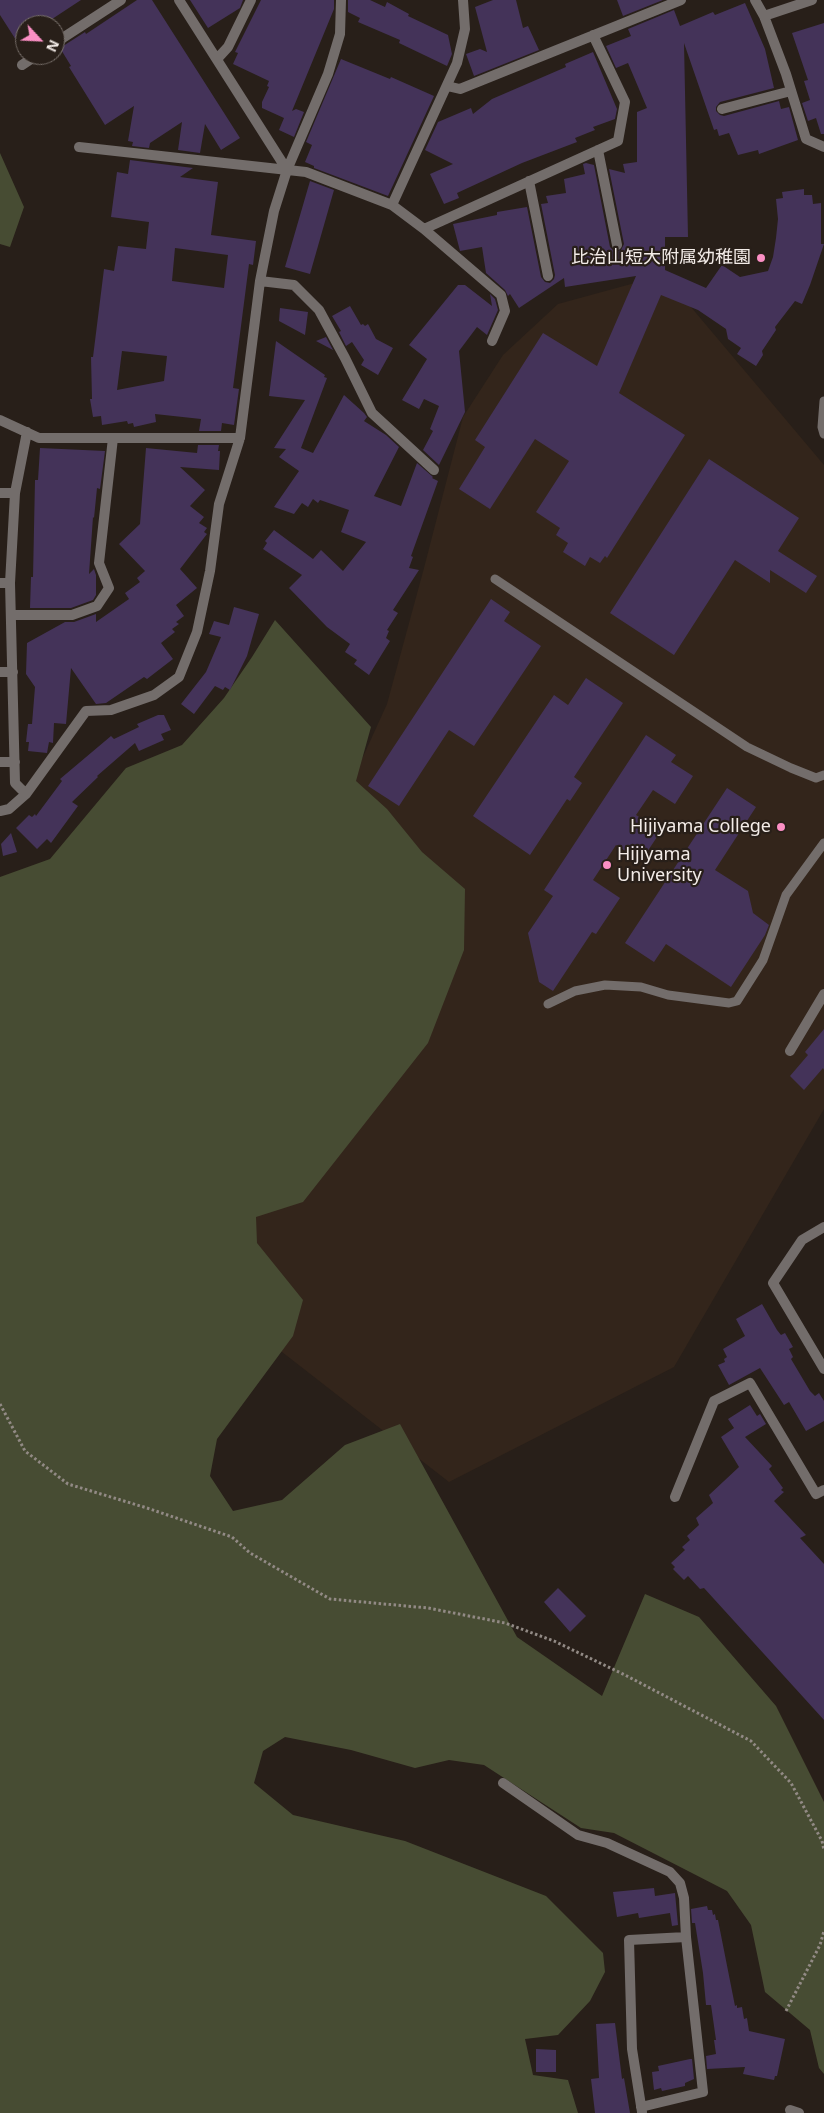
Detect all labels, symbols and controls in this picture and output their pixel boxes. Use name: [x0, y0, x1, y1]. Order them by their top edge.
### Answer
north arrow: [15, 15, 65, 65]
text: N: [42, 37, 64, 55]
place label: 比治山短大附属幼稚園: [571, 247, 751, 269]
marker: 比治山短大附属幼稚園: [755, 252, 767, 264]
place label: Hijiyama College: [630, 816, 771, 838]
marker: Hijiyama College: [775, 821, 787, 833]
place label: Hijiyama University: [617, 844, 702, 886]
marker: Hijiyama University: [601, 859, 613, 871]

